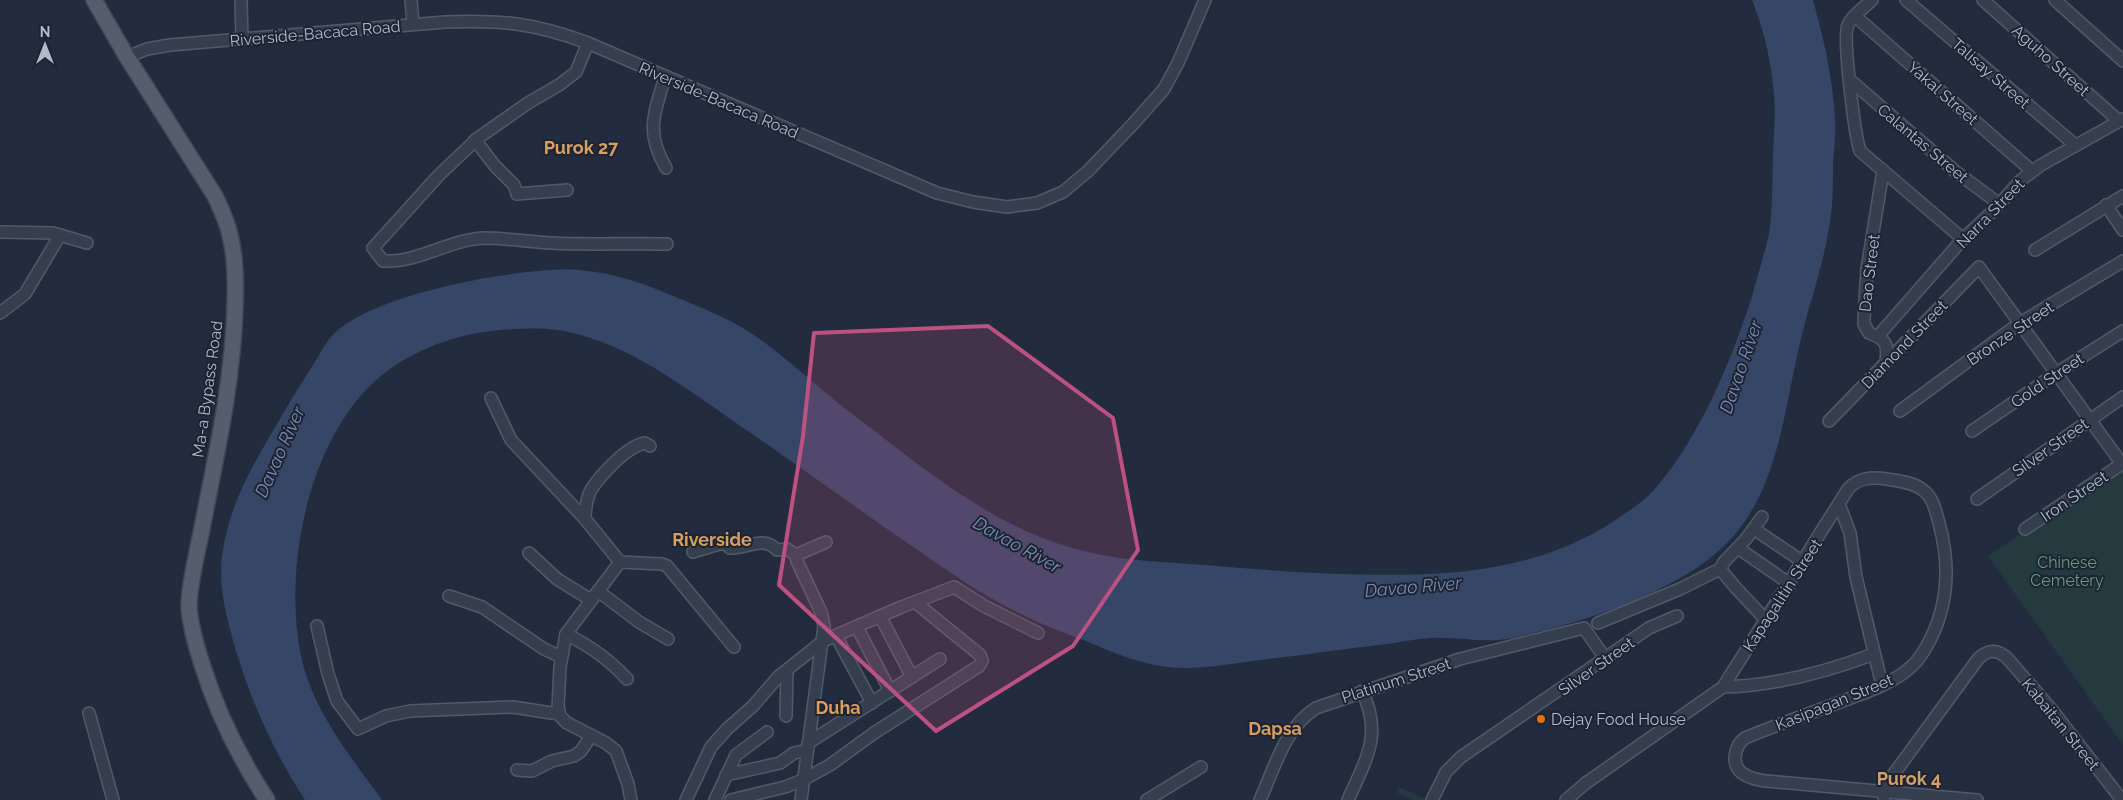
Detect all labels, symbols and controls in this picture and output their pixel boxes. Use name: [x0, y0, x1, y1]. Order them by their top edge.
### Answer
street label: Riverside-Bacaca Road: [229, 17, 401, 50]
north arrow: [20, 20, 70, 70]
street label: Aguho Street: [2008, 21, 2094, 100]
text: N: [40, 24, 50, 40]
street label: Talisay Street: [1948, 34, 2034, 113]
street label: Riverside-Bacaca Road: [636, 58, 801, 143]
street label: Yakal Street: [1904, 58, 1982, 130]
street label: Calantas Street: [1874, 100, 1972, 187]
district label: Purok 27: [544, 137, 619, 158]
street label: Narra Street: [1952, 174, 2029, 252]
street label: Dao Street: [1855, 233, 1884, 313]
street label: Diamond Street: [1857, 296, 1952, 393]
street label: Bronze Street: [1963, 297, 2058, 369]
water label: Davao River: [1715, 317, 1767, 416]
street label: Ma-a Bypass Road: [188, 319, 227, 459]
street label: Gold Street: [2007, 349, 2088, 412]
water label: Davao River: [250, 402, 309, 500]
street label: Silver Street: [2009, 414, 2093, 481]
street label: Iron Street: [2037, 467, 2112, 526]
water label: Davao River: [970, 512, 1065, 578]
district label: Riverside: [672, 529, 752, 550]
street label: Kapagalitin Street: [1739, 535, 1826, 655]
park label: Chinese Cemetery: [2030, 553, 2104, 590]
water label: Davao River: [1364, 572, 1463, 601]
street label: Silver Street: [1555, 633, 1639, 700]
street label: Platinum Street: [1339, 654, 1454, 707]
street label: Kasipagan Street: [1773, 670, 1896, 735]
street label: Kabaitan Street: [2018, 674, 2104, 775]
district label: Duha: [815, 697, 861, 718]
place label: Dejay Food House: [1551, 710, 1686, 729]
marker: Dejay Food House: [1535, 713, 1547, 725]
district label: Dapsa: [1248, 718, 1302, 739]
district label: Purok 4: [1877, 768, 1941, 789]

